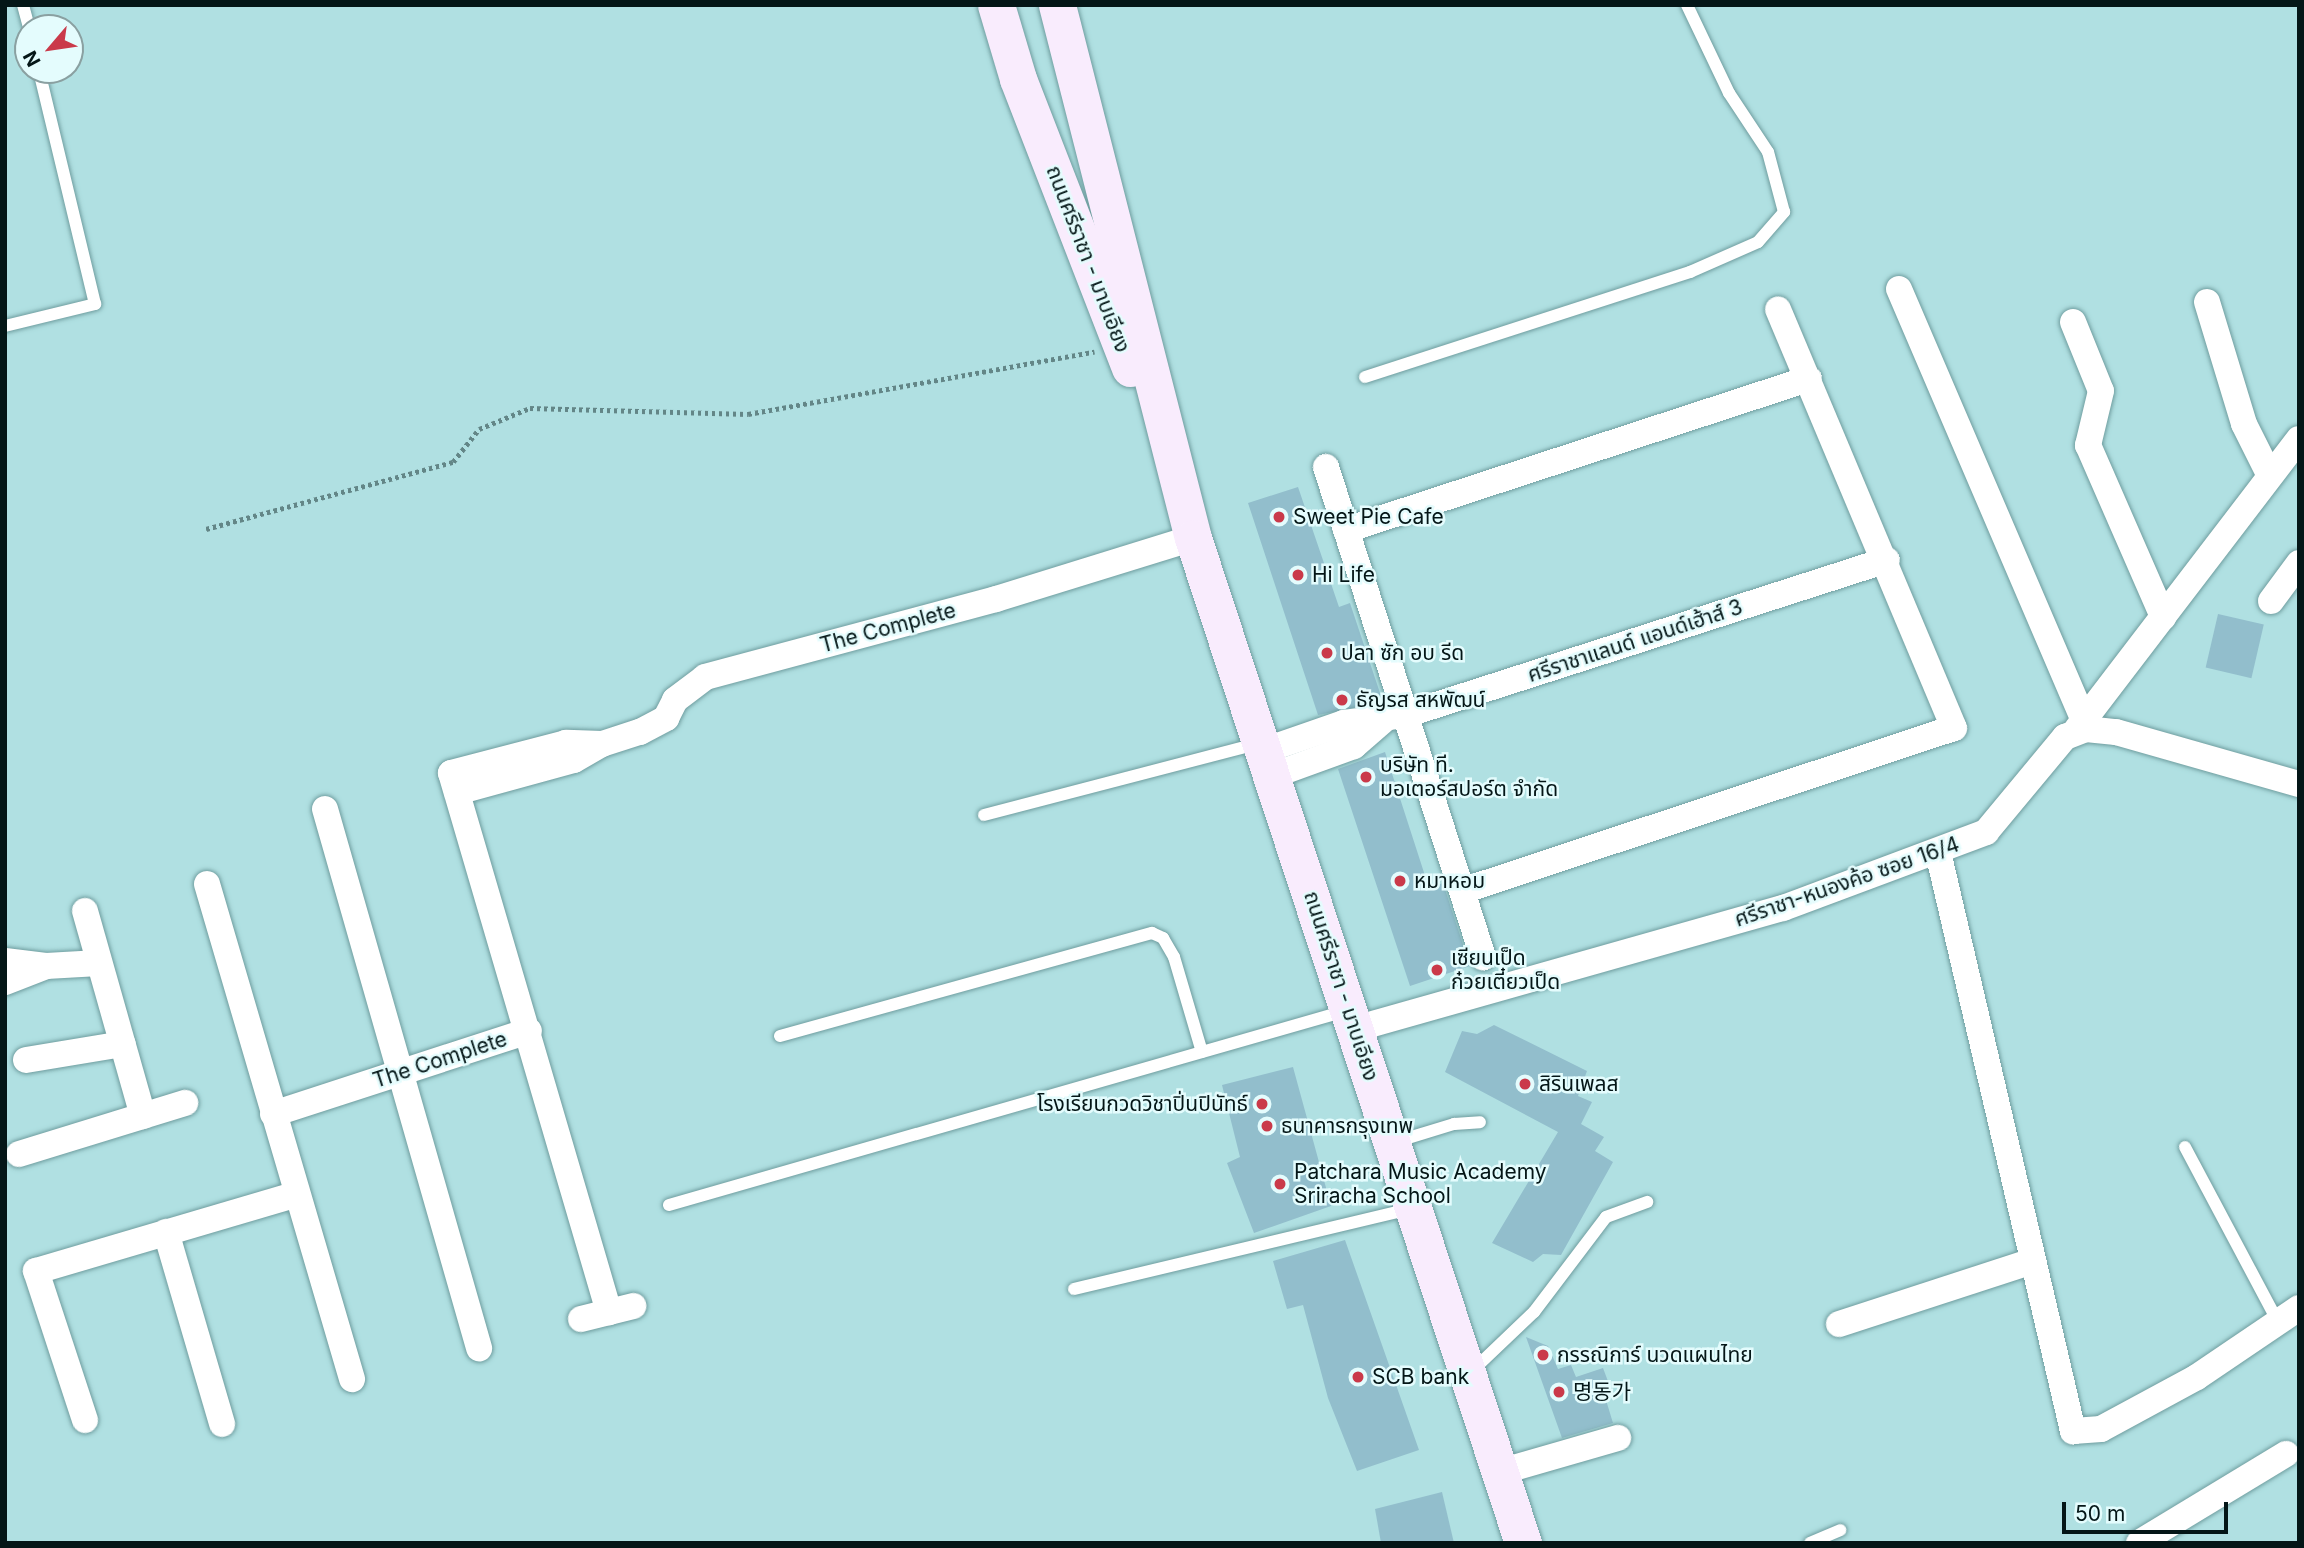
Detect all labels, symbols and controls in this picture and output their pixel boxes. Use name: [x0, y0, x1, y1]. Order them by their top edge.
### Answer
north arrow: [14, 14, 84, 84]
text: N: [18, 47, 46, 70]
street label: ถนนศรีราชา - มาบเอียง: [1041, 162, 1135, 356]
place label: Sweet Pie Cafe: [1293, 504, 1444, 530]
marker: Sweet Pie Cafe: [1271, 509, 1287, 525]
place label: Hi Life: [1312, 562, 1375, 588]
marker: Hi Life: [1290, 567, 1306, 583]
street label: ศรีราชาแลนด์ แอนด์เฮ้าส์ 3: [1524, 594, 1746, 688]
street label: The Complete: [817, 598, 959, 658]
place label: ปลา ซัก อบ รีด: [1341, 640, 1464, 666]
marker: ปลา ซัก อบ รีด: [1319, 645, 1335, 661]
place label: ธัญรส สหพัฒน์: [1356, 687, 1485, 713]
marker: ธัญรส สหพัฒน์: [1334, 692, 1350, 708]
place label: บริษัท ที. มอเตอร์สปอร์ต จำกัด: [1380, 752, 1558, 802]
marker: บริษัท ที. มอเตอร์สปอร์ต จำกัด: [1358, 769, 1374, 785]
street label: ศรีราชา-หนองค้อ ซอย 16/4: [1731, 832, 1963, 932]
place label: หมาหอม: [1414, 868, 1485, 894]
marker: หมาหอม: [1392, 873, 1408, 889]
street label: ถนนศรีราชา - มาบเอียง: [1298, 888, 1384, 1084]
place label: เซียนเป็ด ก๋วยเตี๋ยวเป็ด: [1451, 945, 1560, 995]
marker: เซียนเป็ด ก๋วยเตี๋ยวเป็ด: [1429, 962, 1445, 978]
street label: The Complete: [370, 1026, 510, 1094]
place label: สิรินเพลส: [1539, 1071, 1619, 1097]
marker: สิรินเพลส: [1517, 1076, 1533, 1092]
place label: โรงเรียนกวดวิชาปิ่นปินัทธ์: [1037, 1091, 1248, 1117]
marker: โรงเรียนกวดวิชาปิ่นปินัทธ์: [1254, 1096, 1270, 1112]
place label: ธนาคารกรุงเทพ: [1281, 1113, 1413, 1139]
marker: ธนาคารกรุงเทพ: [1259, 1118, 1275, 1134]
place label: Patchara Music Academy Sriracha School: [1294, 1159, 1547, 1209]
marker: Patchara Music Academy Sriracha School: [1272, 1176, 1288, 1192]
place label: กรรณิการ์ นวดแผนไทย: [1557, 1342, 1753, 1368]
marker: กรรณิการ์ นวดแผนไทย: [1535, 1347, 1551, 1363]
place label: SCB bank: [1372, 1364, 1469, 1390]
marker: SCB bank: [1350, 1369, 1366, 1385]
place label: 명동가: [1573, 1379, 1631, 1405]
marker: 명동가: [1551, 1384, 1567, 1400]
scale bar: [2066, 1488, 2232, 1532]
text: 50 m: [2075, 1501, 2125, 1526]

